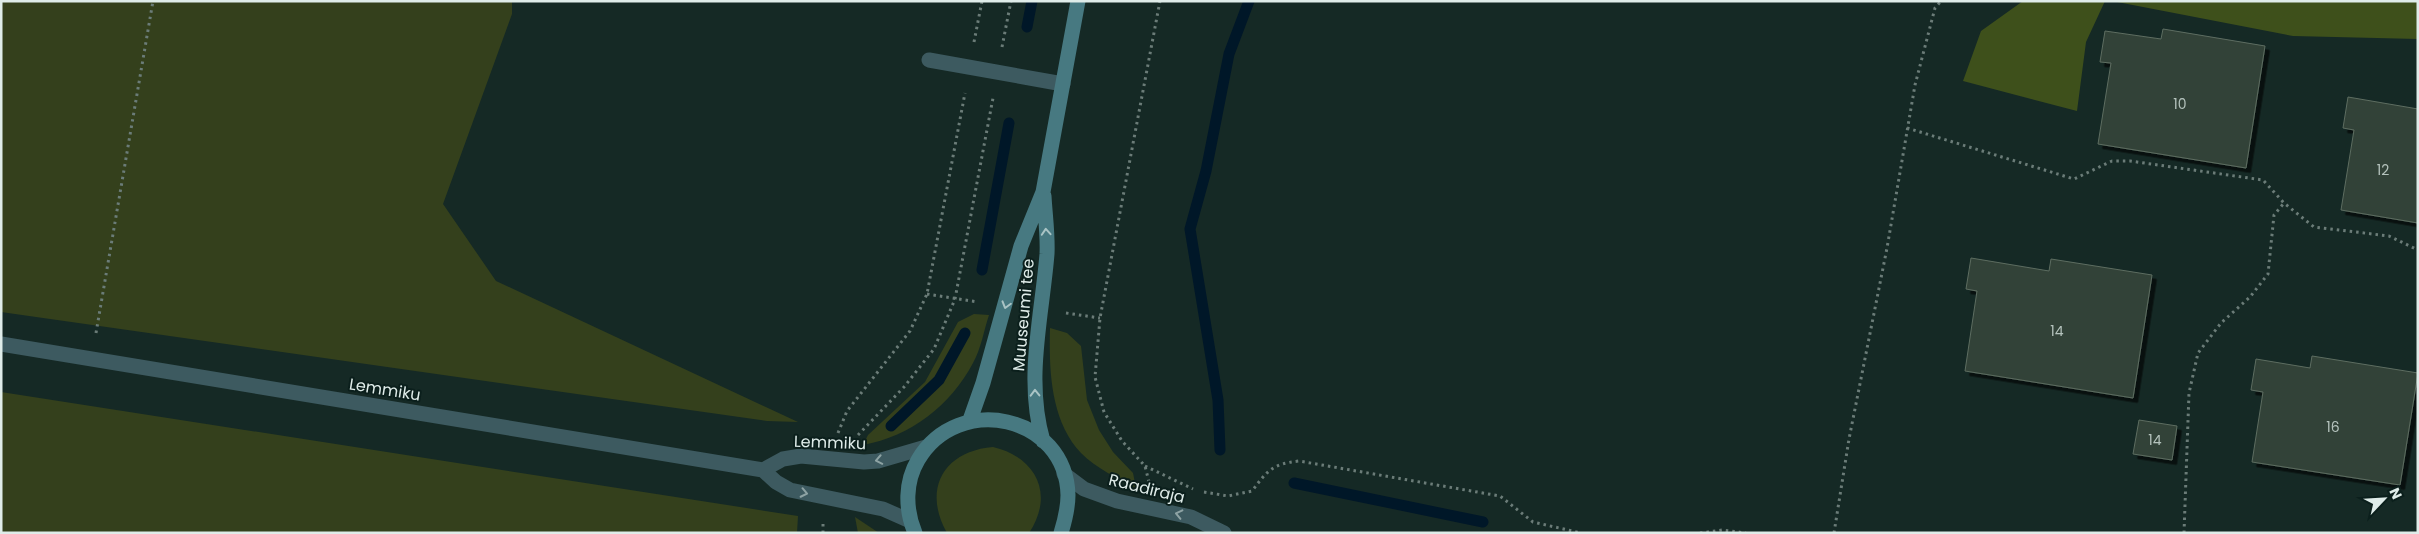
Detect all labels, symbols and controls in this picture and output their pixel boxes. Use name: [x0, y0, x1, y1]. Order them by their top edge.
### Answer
house number: 10: [2173, 94, 2187, 114]
house number: 12: [2377, 160, 2389, 180]
one-way arrow: [1040, 227, 1051, 235]
street label: Muuseumi tee: [1007, 258, 1040, 372]
one-way arrow: [1001, 300, 1011, 308]
house number: 14: [2050, 321, 2064, 341]
street label: Lemmiku: [347, 372, 422, 407]
one-way arrow: [1030, 389, 1040, 397]
house number: 16: [2326, 417, 2340, 437]
street label: Lemmiku: [793, 430, 866, 455]
house number: 14: [2148, 430, 2162, 450]
one-way arrow: [875, 454, 883, 465]
street label: Raadiraja: [1106, 468, 1187, 509]
north arrow: [2359, 474, 2409, 524]
text: N: [2384, 485, 2407, 503]
one-way arrow: [800, 487, 809, 498]
one-way arrow: [1174, 509, 1183, 520]

